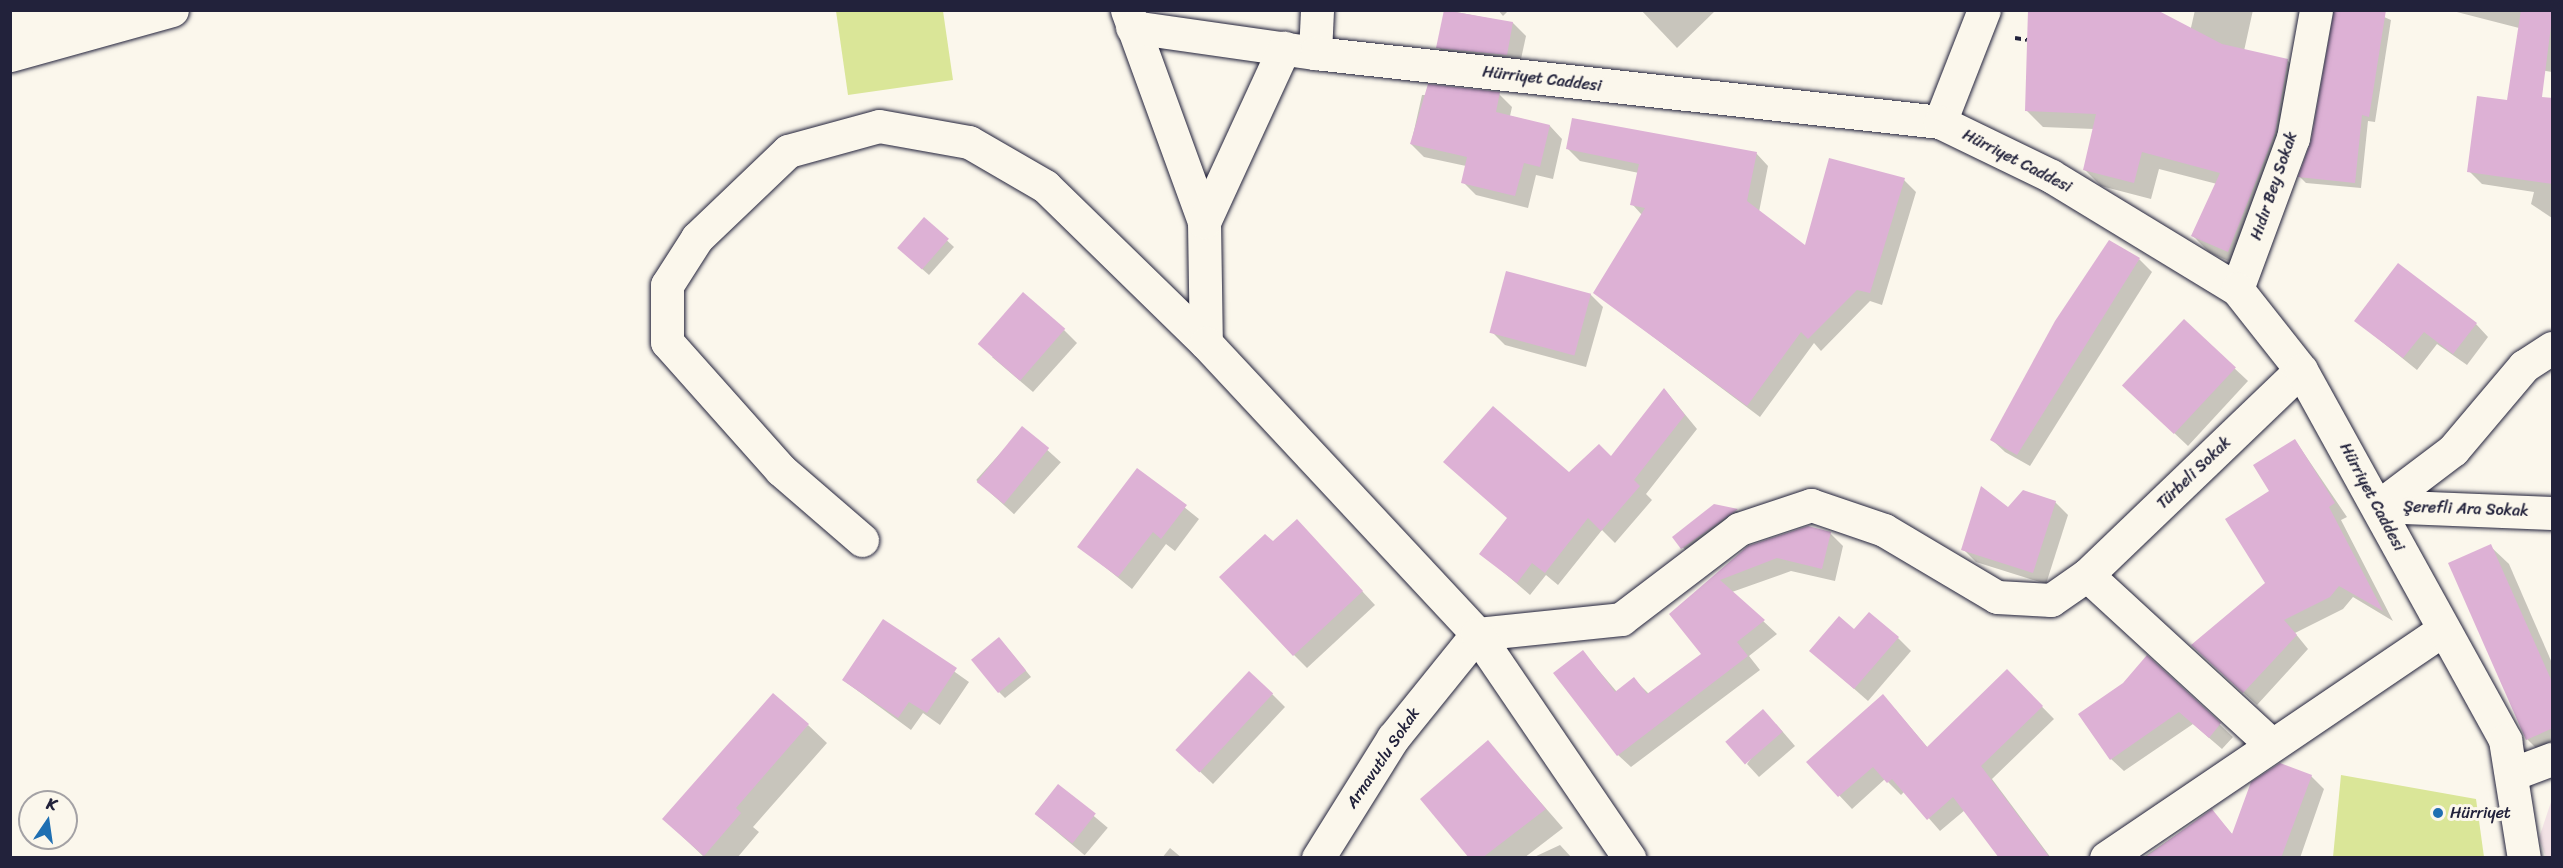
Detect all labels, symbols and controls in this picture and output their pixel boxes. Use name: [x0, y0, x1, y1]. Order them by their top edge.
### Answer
street label: Hürriyet Caddesi: [1482, 62, 1602, 96]
street label: Hürriyet Caddesi: [1960, 125, 2074, 197]
street label: Hıdır Bey Sokak: [2246, 129, 2302, 243]
street label: Türbeli Sokak: [2153, 433, 2235, 513]
street label: Hürriyet Caddesi: [2336, 440, 2408, 554]
street label: Şerefli Ara Sokak: [2403, 497, 2529, 521]
street label: Arnavutlu Sokak: [1342, 704, 1424, 812]
text: K: [44, 789, 60, 819]
north arrow: [18, 790, 78, 850]
place label: Hürriyet: [2450, 803, 2511, 823]
marker: Hürriyet: [2431, 806, 2445, 820]

